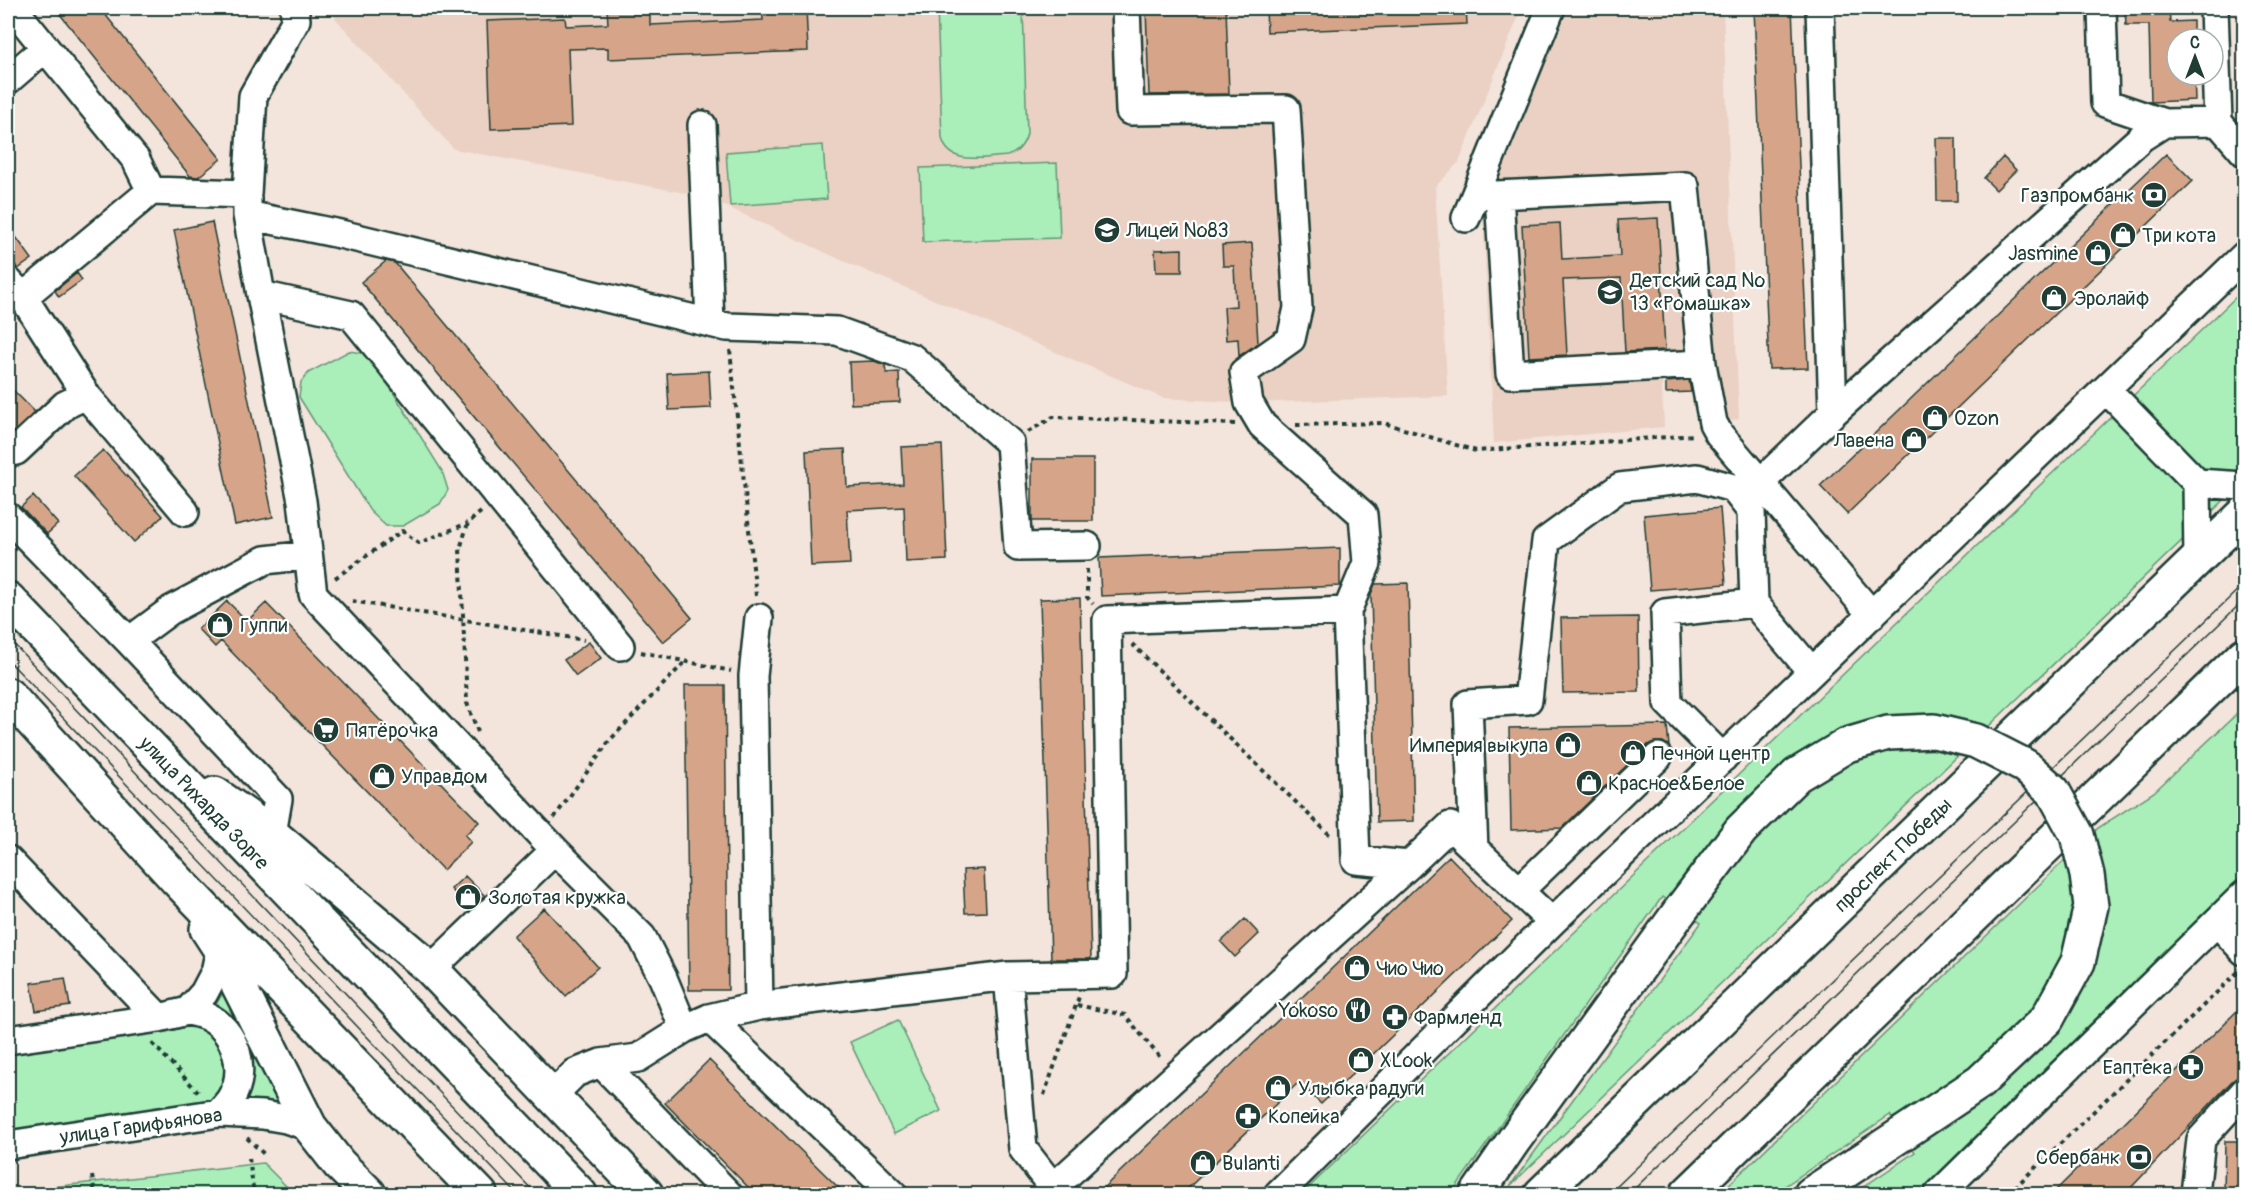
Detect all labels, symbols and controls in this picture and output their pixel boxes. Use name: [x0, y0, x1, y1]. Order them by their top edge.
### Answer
north arrow: [2165, 27, 2225, 87]
text: С: [2190, 33, 2200, 53]
bank icon: Газпромбанк: [2139, 180, 2169, 210]
place label: Газпромбанк: [2021, 183, 2134, 208]
school or university icon: Лицей №83: [1092, 215, 1122, 245]
place label: Лицей №83: [1125, 218, 1229, 243]
shop icon: Три кота: [2108, 220, 2138, 250]
place label: Три кота: [2142, 223, 2216, 248]
shop icon: Jasmine: [2083, 238, 2113, 268]
place label: Jasmine: [2008, 241, 2078, 266]
place label: Детский сад № 13 «Ромашка»: [1629, 268, 1765, 316]
school or university icon: Детский сад № 13 «Ромашка»: [1595, 277, 1625, 307]
shop icon: Эролайф: [2039, 283, 2069, 313]
place label: Эролайф: [2074, 286, 2150, 311]
shop icon: Ozon: [1920, 403, 1950, 433]
place label: Ozon: [1954, 406, 1999, 431]
shop icon: Лавена: [1899, 425, 1929, 455]
place label: Лавена: [1833, 428, 1894, 453]
shop icon: Гуппи: [205, 610, 235, 640]
place label: Гуппи: [240, 613, 287, 638]
supermarket icon: Пятёрочка: [311, 715, 341, 745]
place label: Пятёрочка: [346, 718, 438, 743]
street label: улица Рихарда Зорге: [133, 730, 274, 875]
shop icon: Империя выкупа: [1553, 730, 1583, 760]
place label: Империя выкупа: [1410, 733, 1548, 758]
shop icon: Печной центр: [1618, 738, 1648, 768]
place label: Печной центр: [1652, 741, 1770, 766]
shop icon: Управдом: [367, 761, 397, 791]
place label: Управдом: [401, 764, 488, 789]
shop icon: Красное&Белое: [1574, 768, 1604, 798]
place label: Красное&Белое: [1608, 771, 1745, 796]
street label: проспект Победы: [1829, 792, 1957, 918]
shop icon: Золотая кружка: [453, 882, 483, 912]
place label: Золотая кружка: [488, 885, 626, 910]
shop icon: Чио Чио: [1342, 953, 1372, 983]
place label: Чио Чио: [1376, 956, 1444, 981]
restaurant icon: Yokoso: [1343, 995, 1373, 1025]
place label: Yokoso: [1278, 998, 1338, 1023]
pharmacy icon: Фармленд: [1380, 1002, 1410, 1032]
place label: Фармленд: [1414, 1005, 1502, 1030]
shop icon: XLook: [1346, 1045, 1376, 1075]
place label: XLook: [1380, 1048, 1433, 1073]
pharmacy icon: Еаптека: [2176, 1052, 2206, 1082]
place label: Еаптека: [2103, 1055, 2172, 1080]
shop icon: Улыбка радуги: [1263, 1073, 1293, 1103]
place label: Улыбка радуги: [1298, 1076, 1424, 1101]
pharmacy icon: Копейка: [1233, 1101, 1263, 1131]
street label: улица Гарифьянова: [57, 1102, 224, 1150]
place label: Копейка: [1268, 1104, 1340, 1129]
bank icon: Сбербанк: [2124, 1142, 2154, 1172]
place label: Сбербанк: [2036, 1145, 2120, 1170]
shop icon: Bulanti: [1188, 1148, 1218, 1178]
place label: Bulanti: [1222, 1151, 1280, 1176]

